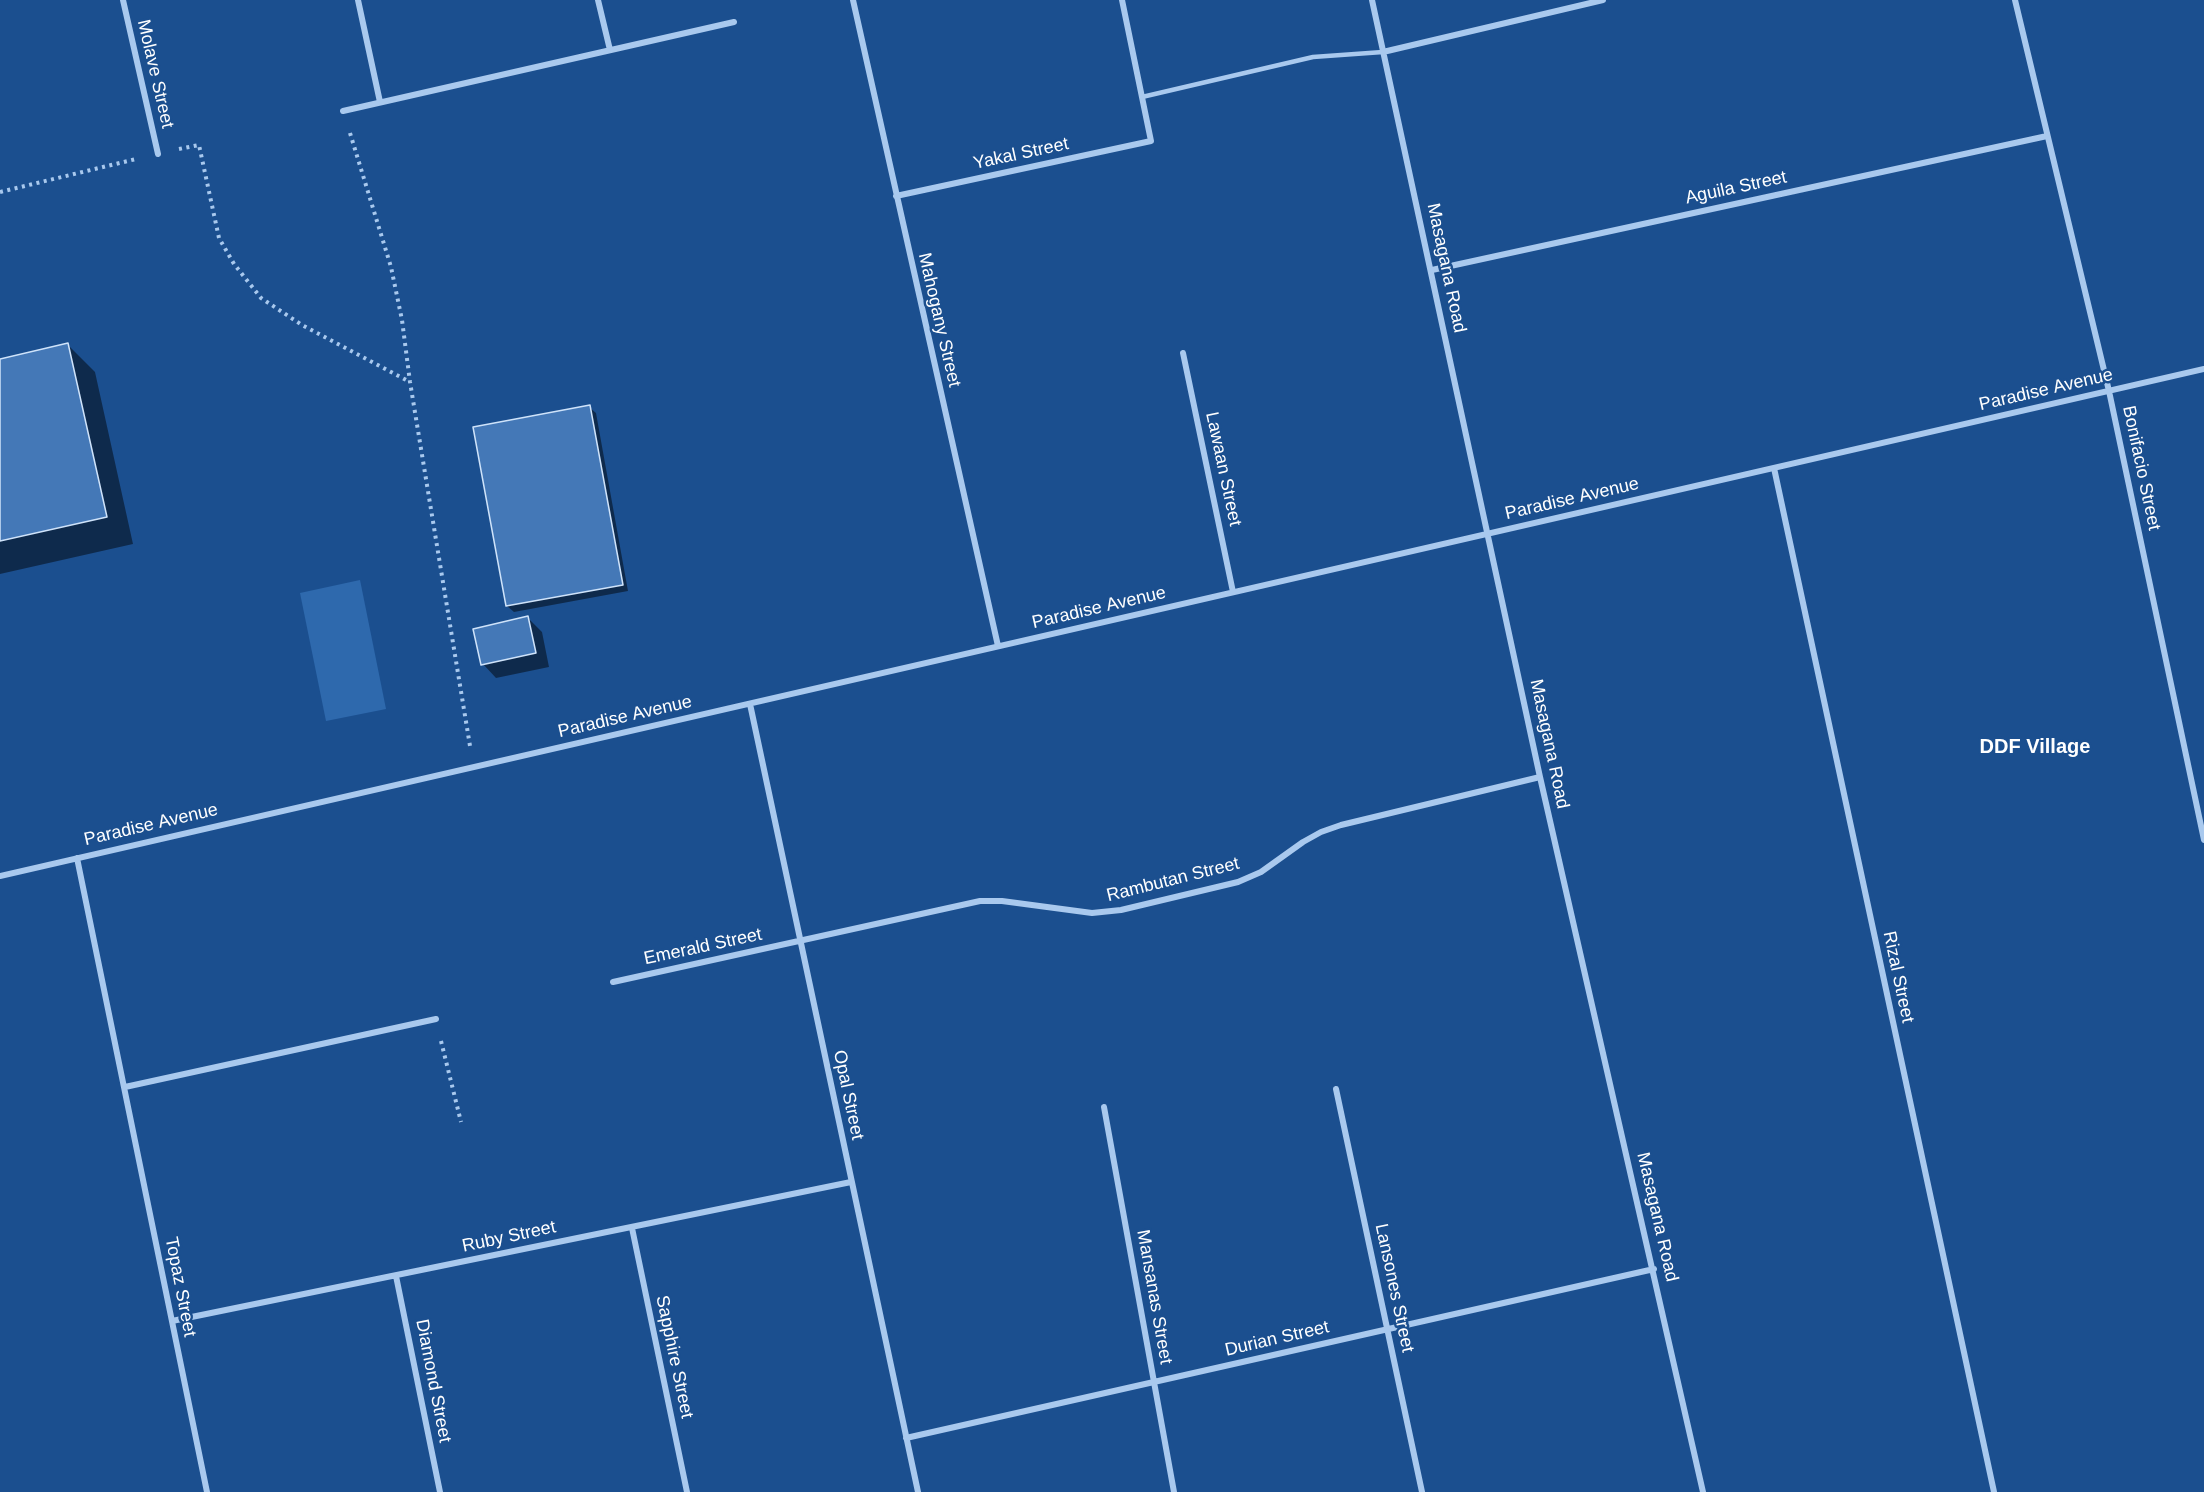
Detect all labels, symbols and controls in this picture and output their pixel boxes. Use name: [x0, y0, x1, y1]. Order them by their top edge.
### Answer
street label: Molave Street: [132, 17, 178, 131]
street label: Yakal Street: [971, 133, 1071, 175]
street label: Aguila Street: [1683, 167, 1789, 209]
street label: Masagana Road: [1422, 201, 1470, 335]
street label: Mahogany Street: [913, 251, 965, 389]
street label: Paradise Avenue: [1977, 364, 2115, 416]
street label: Bonifacio Street: [2117, 404, 2165, 532]
street label: Lawaan Street: [1200, 410, 1246, 528]
street label: Paradise Avenue: [1503, 473, 1641, 525]
street label: Paradise Avenue: [1030, 582, 1168, 634]
street label: Masagana Road: [1525, 677, 1573, 811]
street label: Paradise Avenue: [556, 691, 694, 743]
district label: DDF Village: [1980, 735, 2090, 759]
street label: Paradise Avenue: [82, 799, 220, 851]
street label: Rambutan Street: [1104, 853, 1242, 907]
street label: Emerald Street: [642, 924, 764, 970]
street label: Rizal Street: [1878, 929, 1918, 1025]
street label: Opal Street: [828, 1048, 868, 1142]
street label: Masagana Road: [1632, 1150, 1682, 1284]
street label: Ruby Street: [460, 1217, 558, 1257]
street label: Lansones Street: [1370, 1222, 1418, 1354]
street label: Mansanas Street: [1132, 1228, 1176, 1366]
street label: Topaz Street: [160, 1235, 200, 1339]
street label: Sapphire Street: [650, 1294, 698, 1420]
street label: Durian Street: [1223, 1317, 1331, 1361]
street label: Diamond Street: [410, 1318, 456, 1444]

